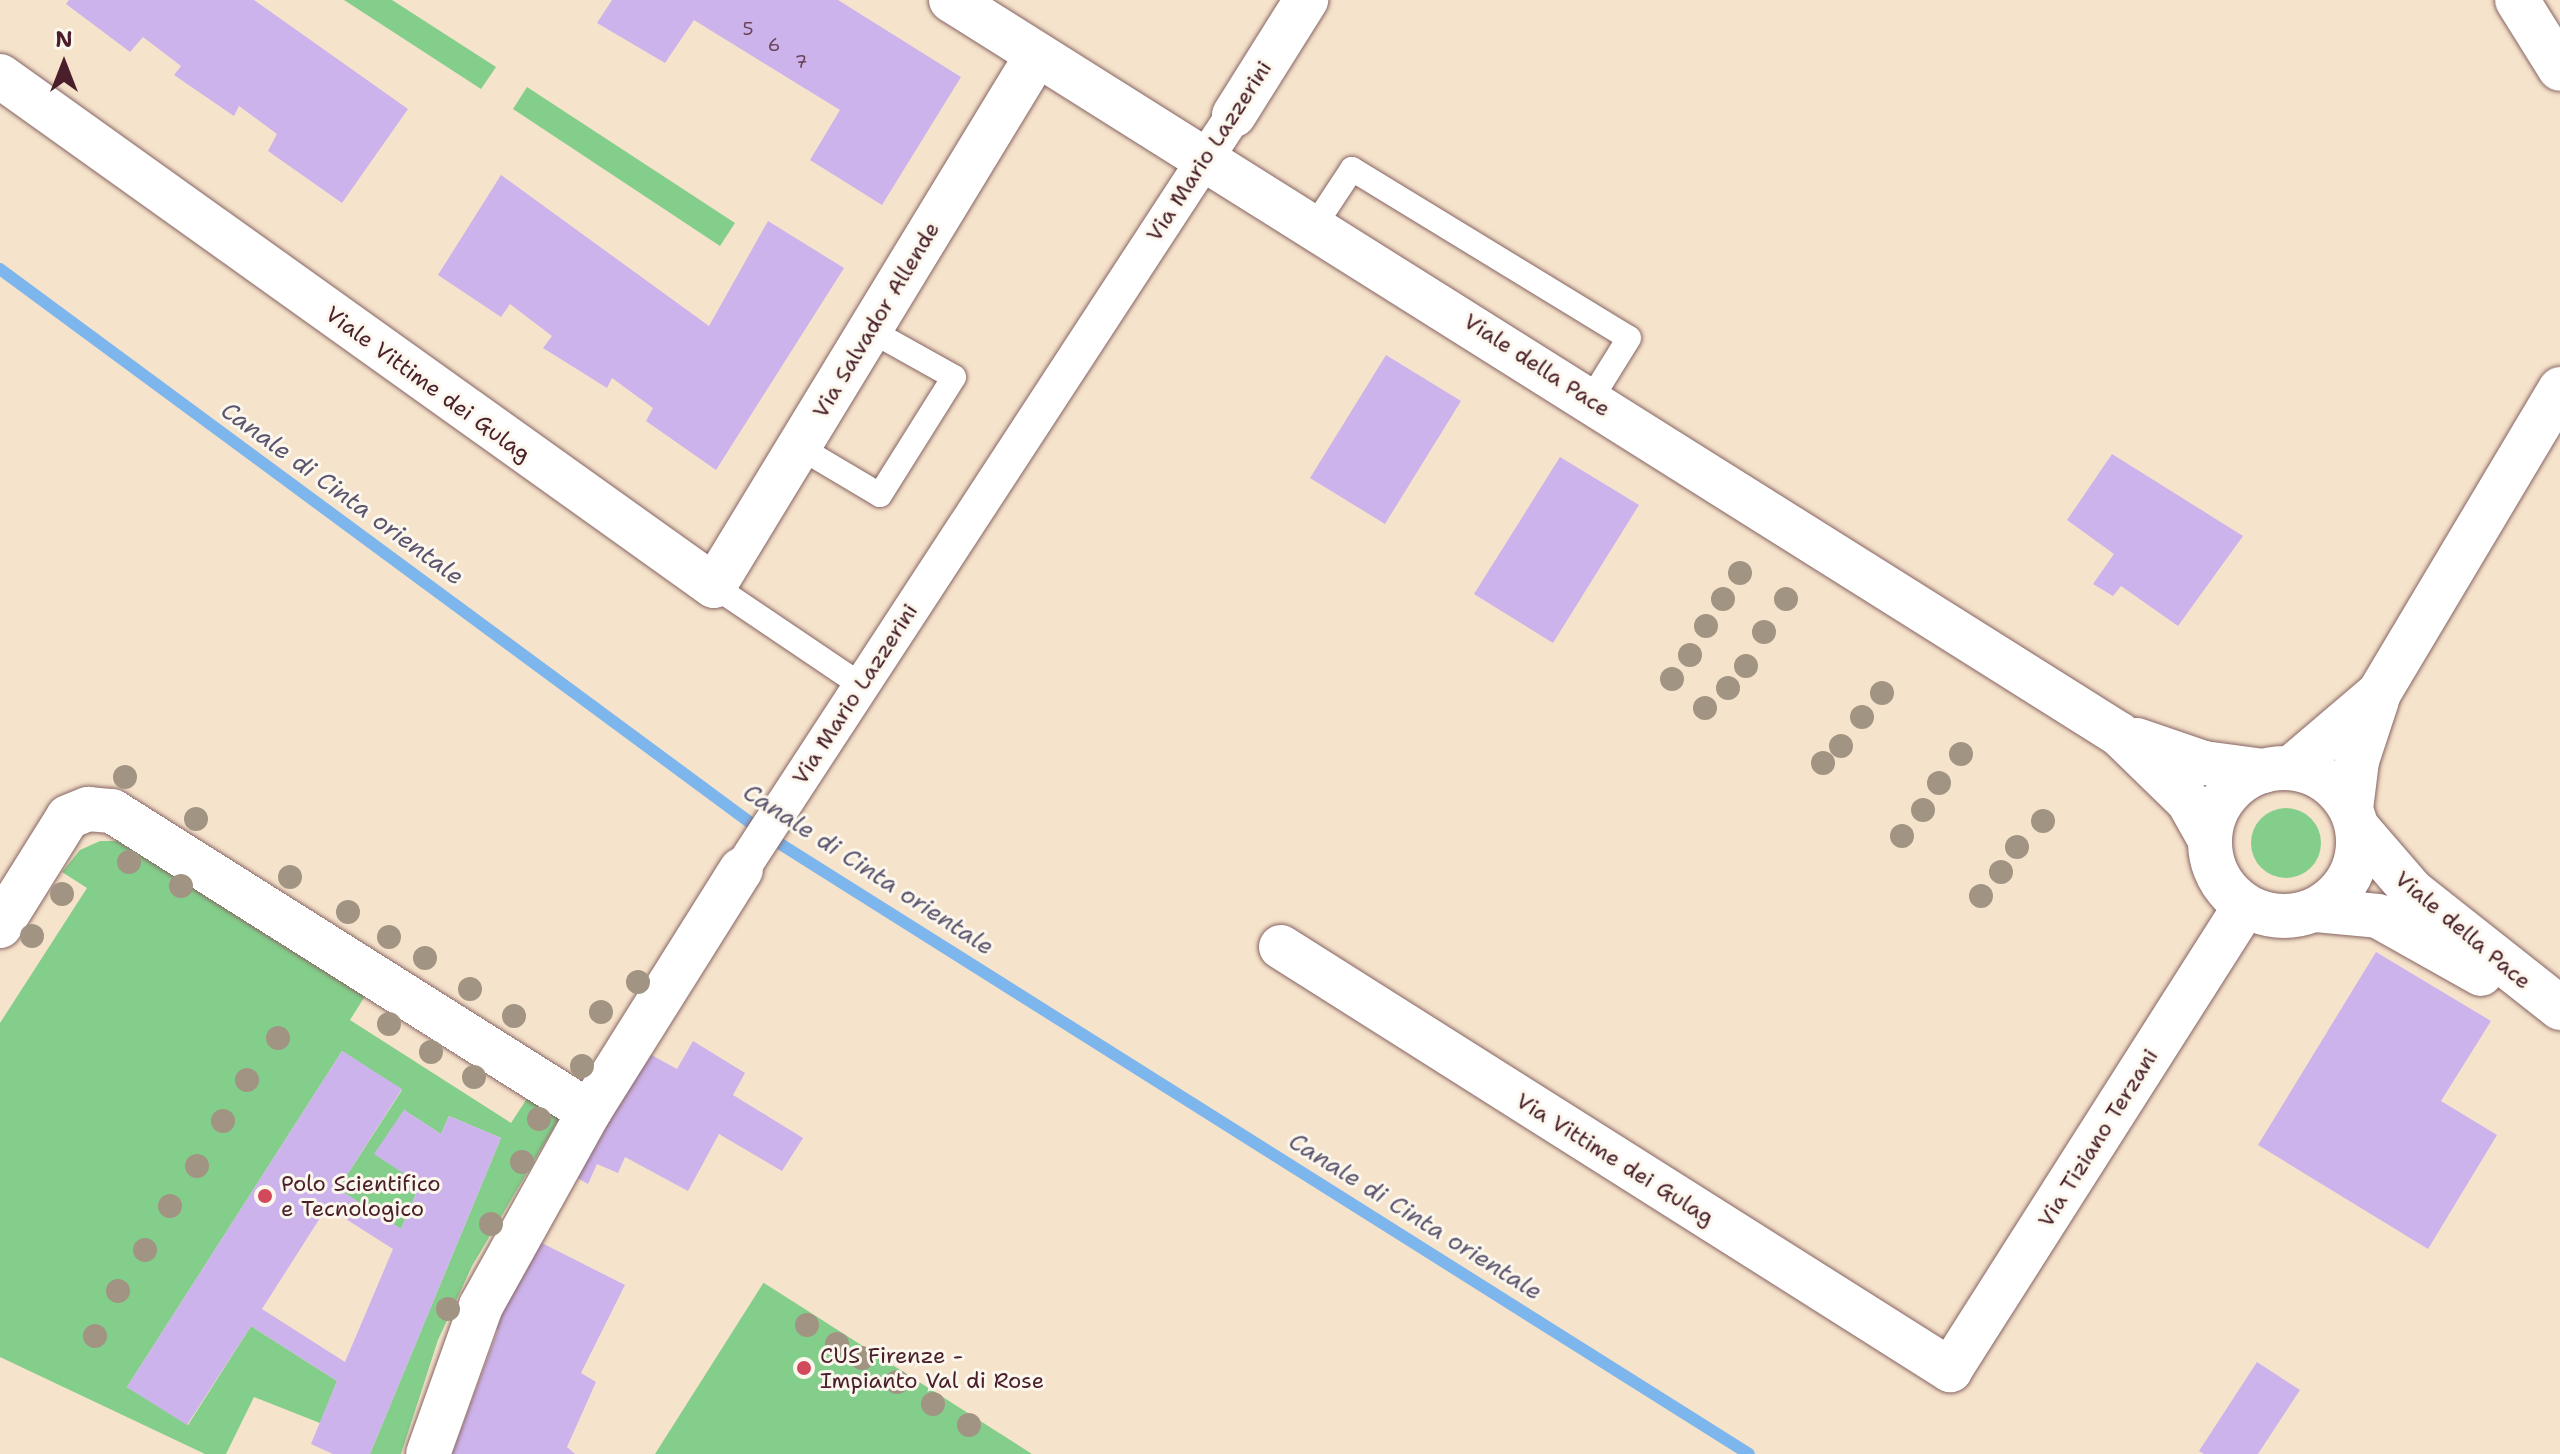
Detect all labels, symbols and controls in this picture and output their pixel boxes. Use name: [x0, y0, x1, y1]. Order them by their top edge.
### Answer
house number: 5: [742, 18, 754, 40]
north arrow: [24, 24, 104, 104]
text: N: [55, 25, 73, 54]
house number: 6: [768, 34, 780, 56]
house number: 7: [795, 51, 807, 73]
street label: Via Mario Lazzerini: [1141, 56, 1277, 246]
street label: Via Salvador Allende: [807, 217, 945, 423]
street label: Viale Vittime dei Gulag: [320, 301, 536, 467]
street label: Viale della Pace: [1459, 308, 1615, 422]
water label: Canale di Cinta orientale: [215, 396, 469, 592]
street label: Via Mario Lazzerini: [787, 599, 923, 789]
water label: Canale di Cinta orientale: [737, 778, 999, 962]
street label: Viale della Pace: [2390, 865, 2536, 995]
street label: Via Tiziano Terzani: [2032, 1044, 2164, 1232]
street label: Via Vittime dei Gulag: [1511, 1087, 1719, 1231]
water label: Canale di Cinta orientale: [1283, 1127, 1547, 1307]
place label: Polo Scientifico e Tecnologico: [281, 1170, 441, 1222]
marker: Polo Scientifico e Tecnologico: [256, 1187, 274, 1205]
place label: CUS Firenze - Impianto Val di Rose: [820, 1342, 1044, 1394]
marker: CUS Firenze - Impianto Val di Rose: [795, 1359, 813, 1377]

